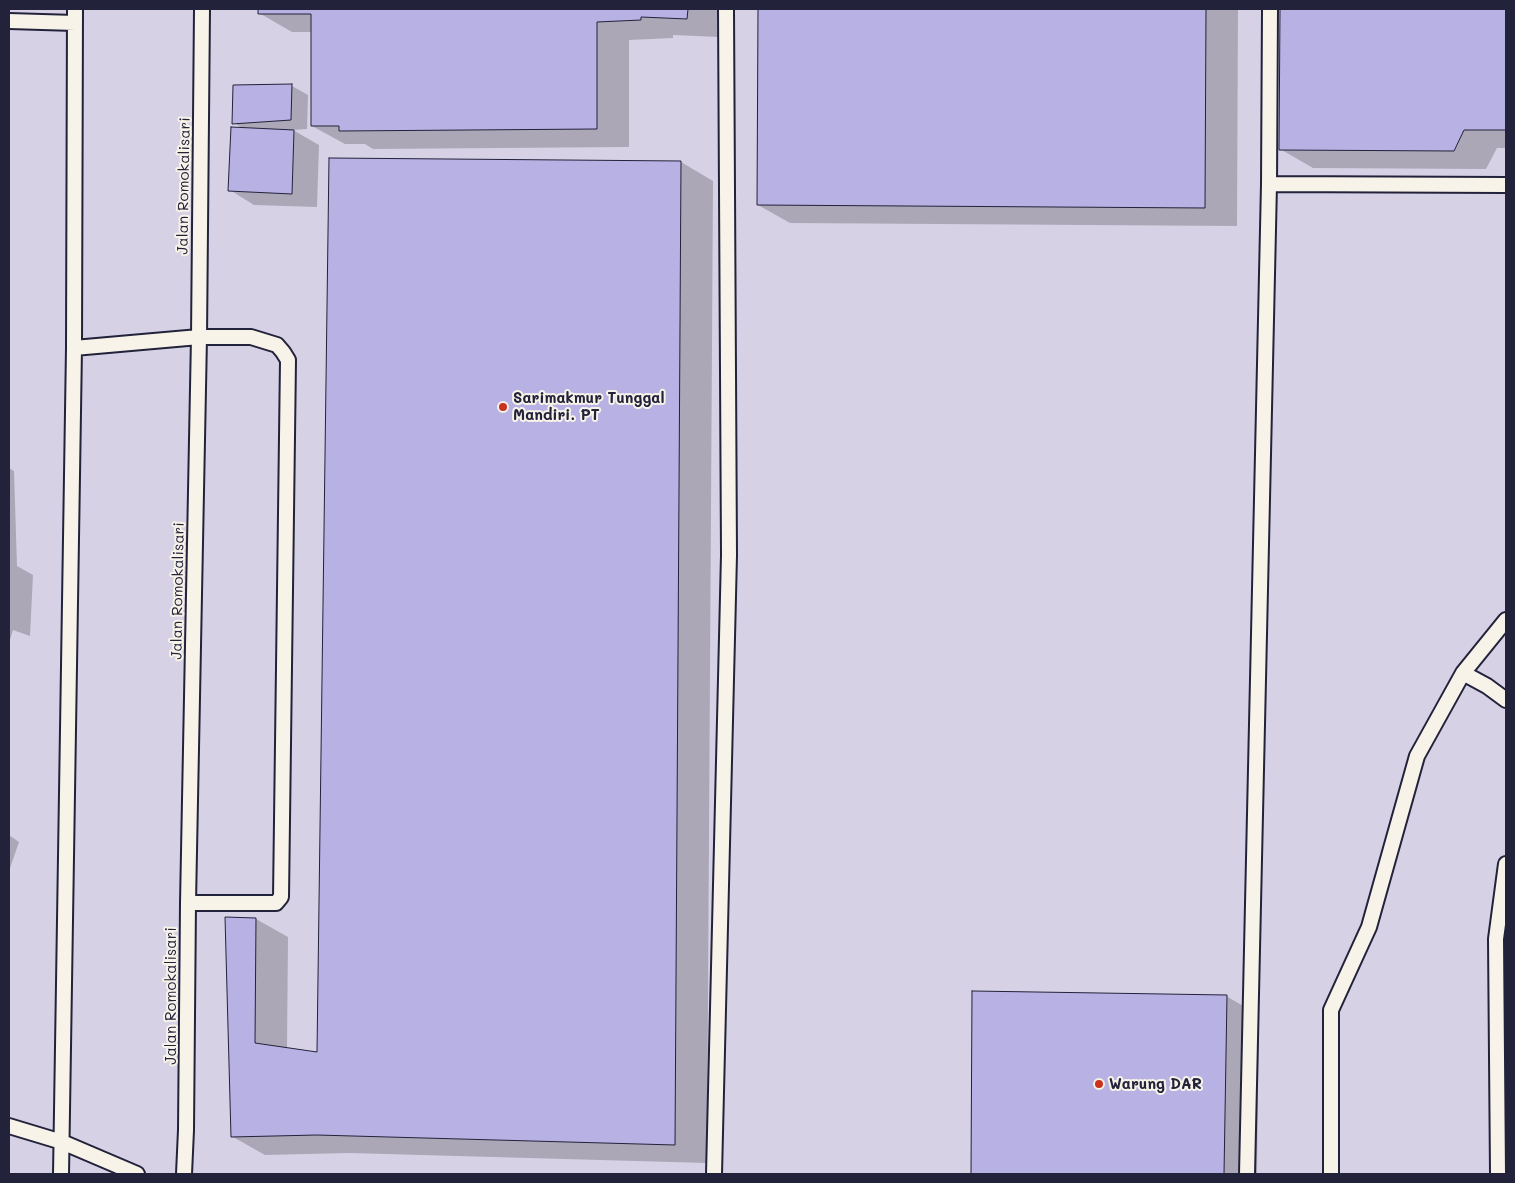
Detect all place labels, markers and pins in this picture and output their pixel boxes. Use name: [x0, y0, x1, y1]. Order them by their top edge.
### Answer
place label: Sarimakmur Tunggal Mandiri. PT: [513, 389, 665, 424]
marker: Sarimakmur Tunggal Mandiri. PT: [497, 401, 509, 413]
place label: Warung DAR: [1109, 1075, 1202, 1093]
marker: Warung DAR: [1093, 1078, 1105, 1090]

